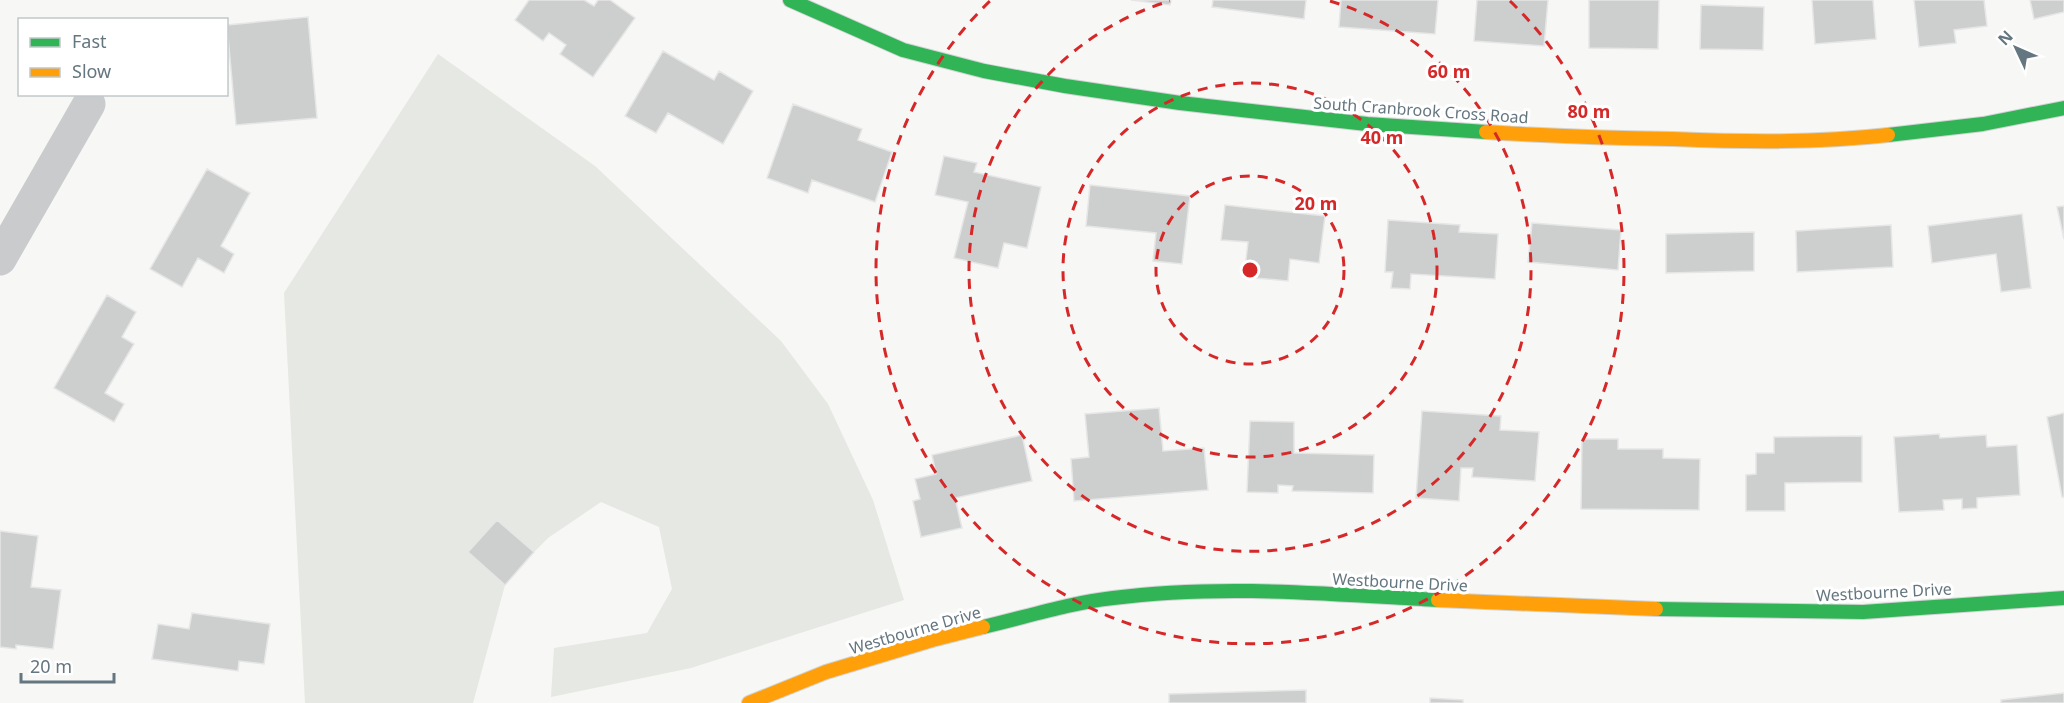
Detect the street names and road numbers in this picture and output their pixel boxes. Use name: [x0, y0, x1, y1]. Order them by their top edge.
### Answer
street label: South Cranbrook Cross Road: [1313, 92, 1529, 128]
street label: Westbourne Drive: [1332, 567, 1468, 597]
street label: Westbourne Drive: [1816, 577, 1952, 607]
street label: Westbourne Drive: [847, 601, 983, 659]

